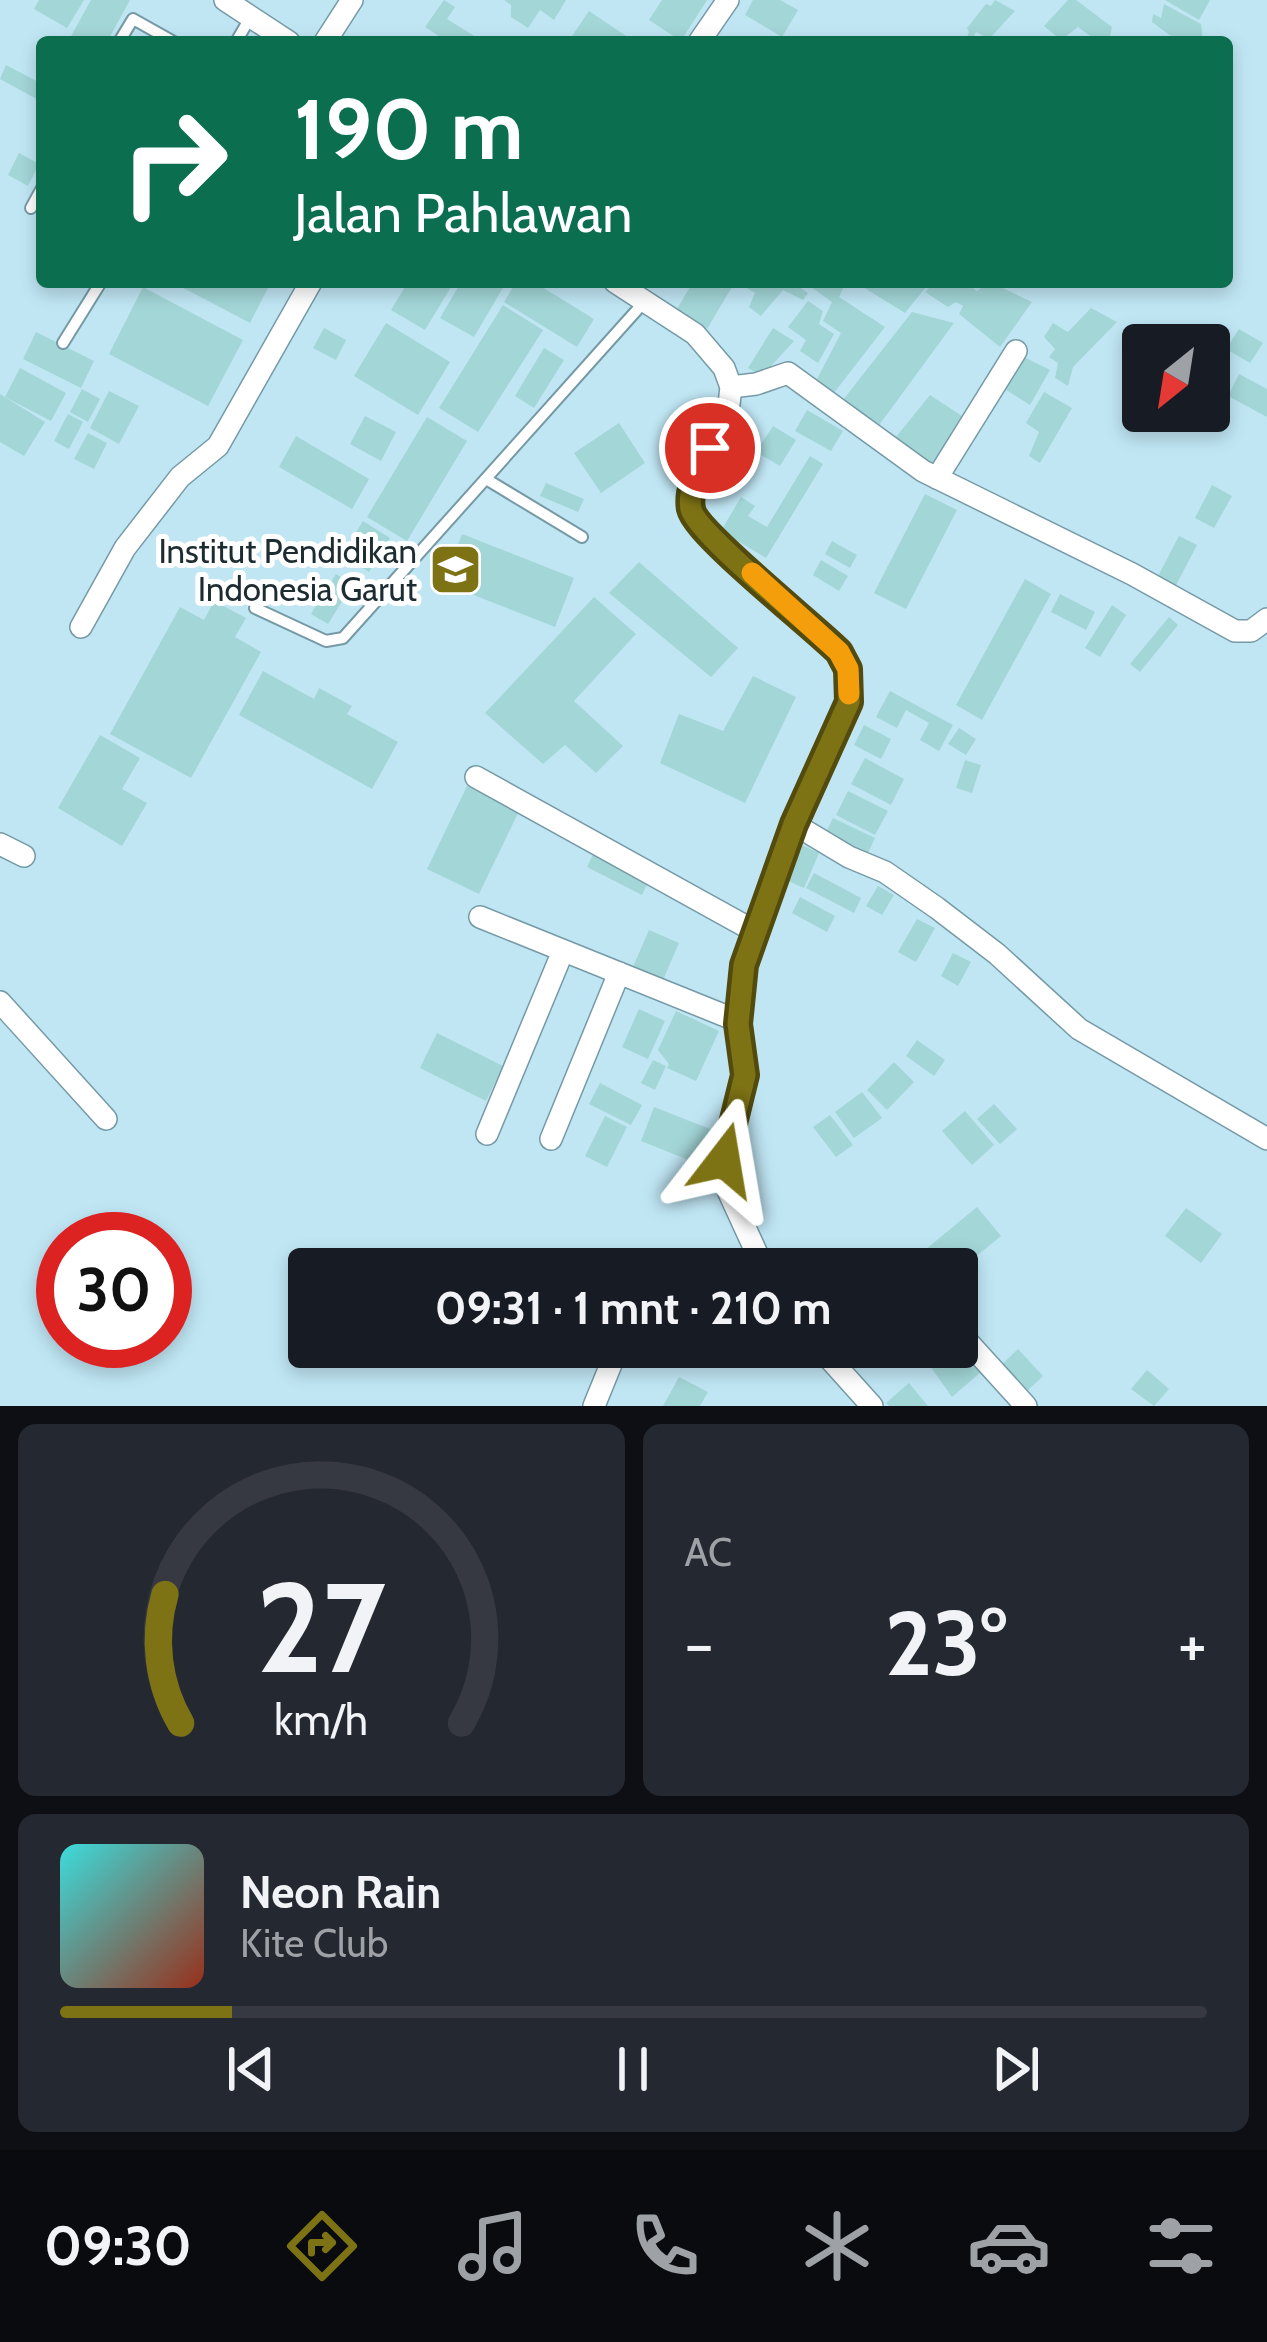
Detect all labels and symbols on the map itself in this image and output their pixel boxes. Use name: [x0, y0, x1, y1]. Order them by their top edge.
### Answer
north arrow: [1122, 324, 1230, 432]
pin: [659, 397, 761, 499]
place label: Institut Pendidikan Indonesia Garut: [158, 531, 417, 609]
school or university icon: Institut Pendidikan Indonesia Garut: [428, 542, 484, 598]
position arrow: [661, 1097, 787, 1223]
speed limit sign: 30: [36, 1212, 192, 1368]

